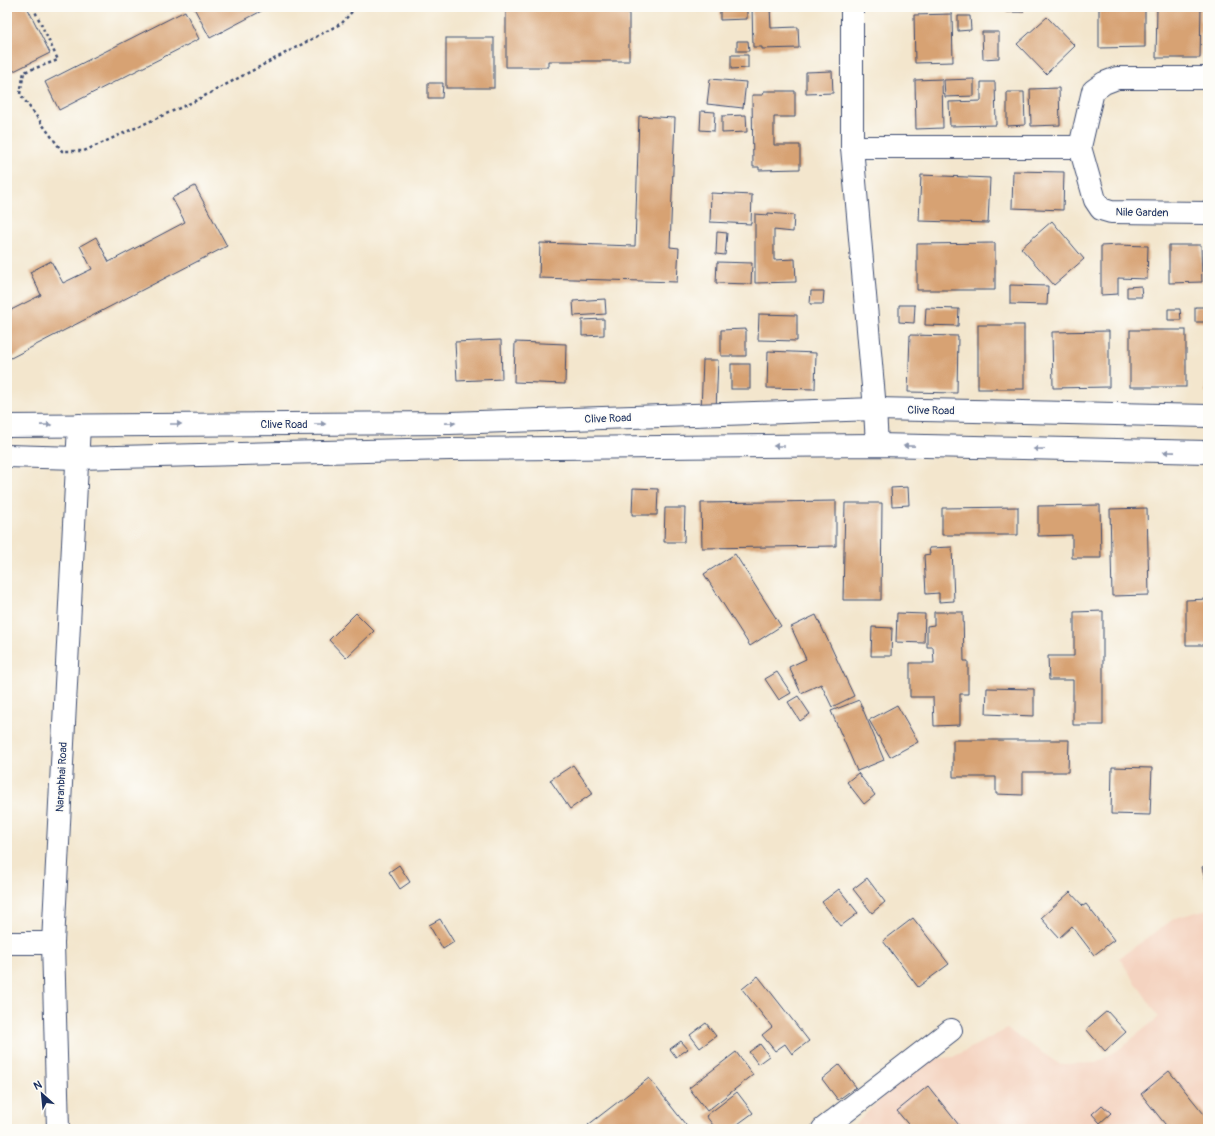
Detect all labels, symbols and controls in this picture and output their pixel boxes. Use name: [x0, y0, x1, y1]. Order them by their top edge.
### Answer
street label: Nile Garden: [1115, 206, 1169, 219]
street label: Clive Road: [907, 404, 955, 417]
street label: Clive Road: [584, 411, 632, 426]
street label: Clive Road: [260, 418, 308, 431]
one-way arrow: [444, 420, 457, 426]
one-way arrow: [170, 421, 183, 427]
one-way arrow: [314, 421, 327, 427]
one-way arrow: [40, 422, 53, 428]
one-way arrow: [772, 443, 785, 449]
one-way arrow: [902, 443, 915, 449]
one-way arrow: [1032, 446, 1045, 452]
one-way arrow: [1163, 448, 1175, 455]
street label: Naranbhai Road: [53, 742, 70, 812]
north arrow: [22, 1074, 62, 1114]
text: N: [31, 1078, 44, 1093]

